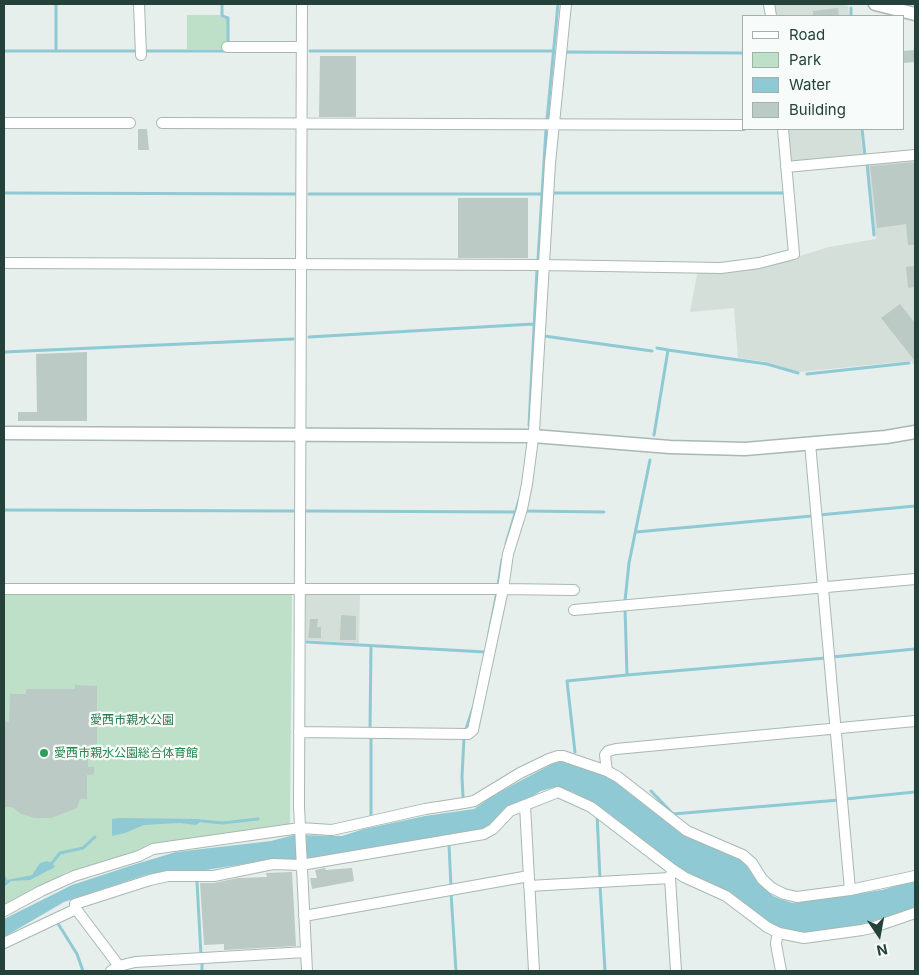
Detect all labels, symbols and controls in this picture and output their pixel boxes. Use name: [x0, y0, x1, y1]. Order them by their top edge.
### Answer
legend: [742, 15, 904, 130]
text: Road: [789, 25, 825, 44]
text: Park: [789, 50, 821, 69]
text: Water: [789, 75, 831, 94]
text: Building: [789, 100, 846, 119]
park label: 愛西市親水公園: [90, 713, 174, 727]
place label: 愛西市親水公園総合体育館: [54, 746, 198, 760]
marker: 愛西市親水公園総合体育館: [38, 747, 50, 759]
north arrow: [854, 910, 904, 960]
text: N: [875, 941, 889, 960]

